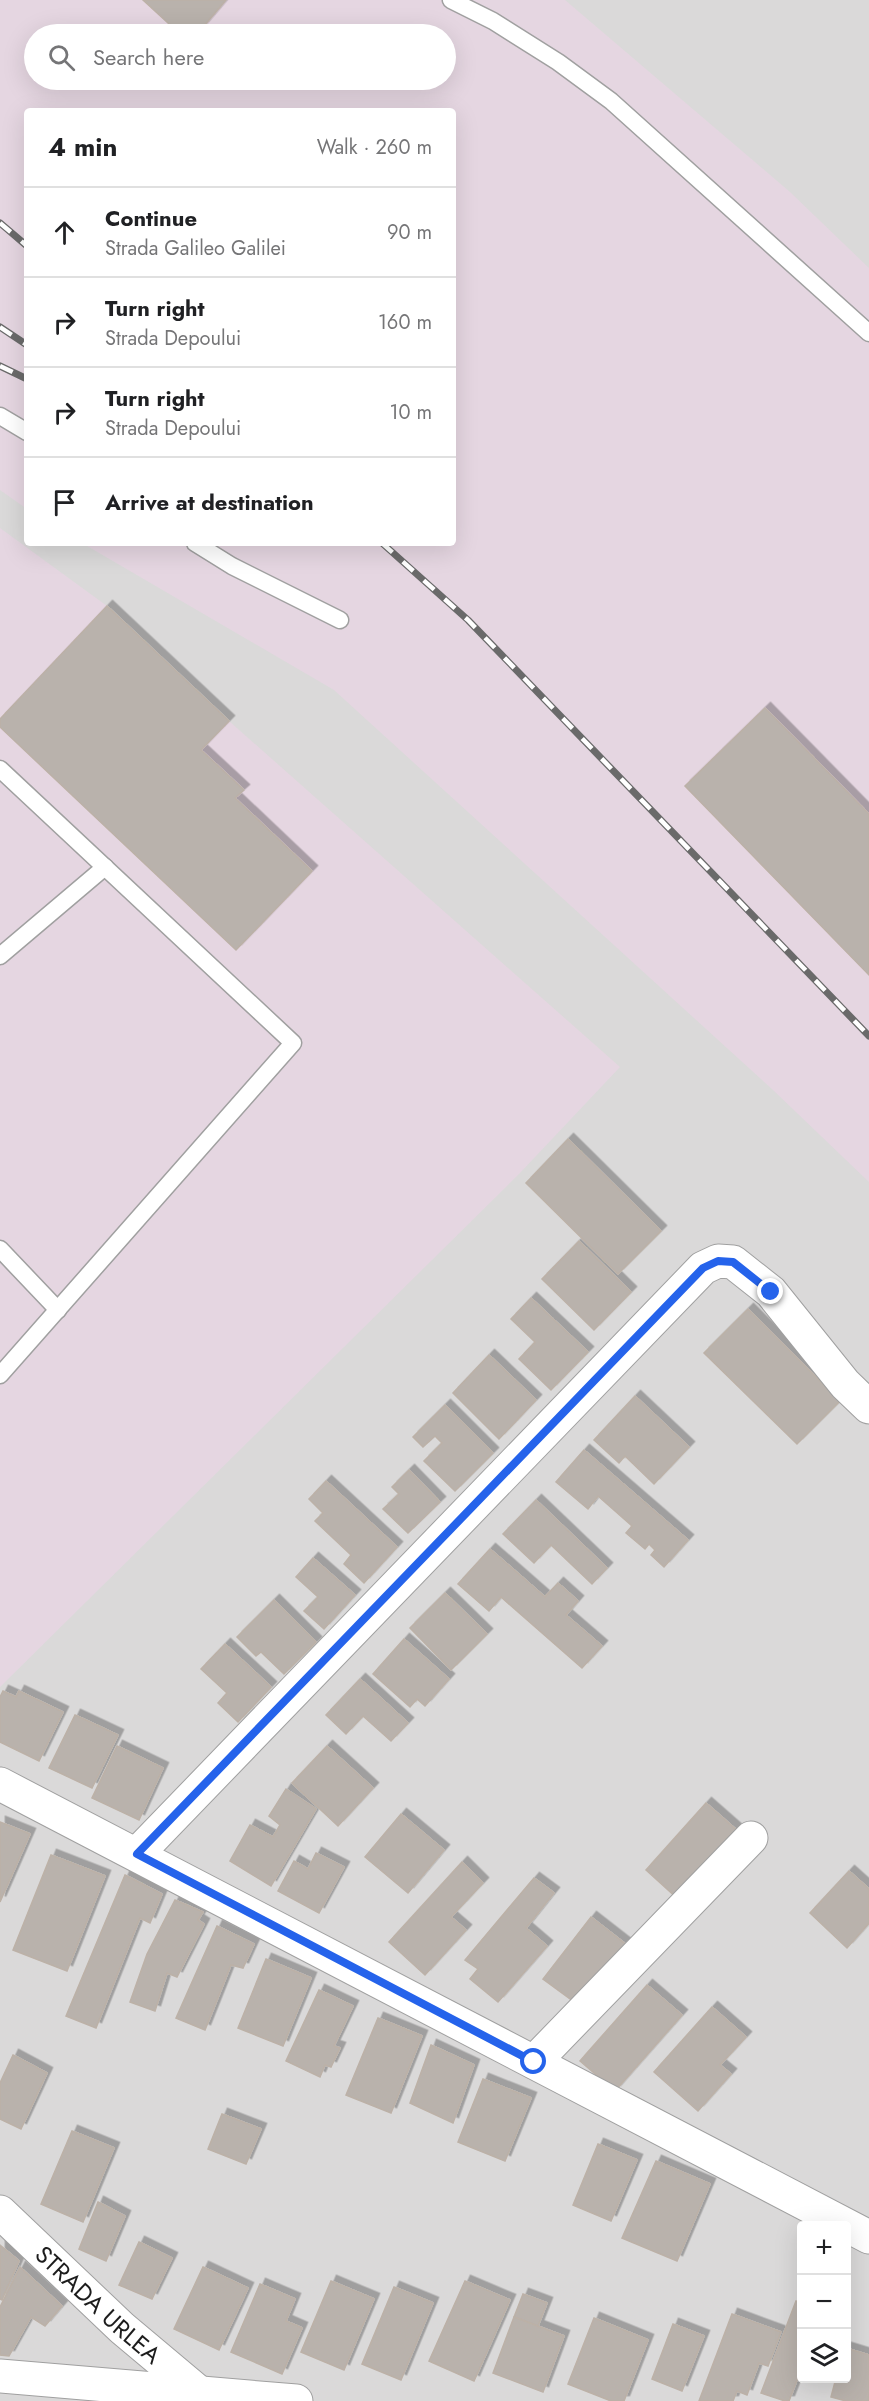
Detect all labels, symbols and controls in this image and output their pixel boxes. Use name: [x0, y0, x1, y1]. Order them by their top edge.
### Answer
search box: [24, 24, 456, 90]
icon: search: [45, 41, 78, 74]
text: Search here: [93, 41, 204, 73]
text: 4 min: [48, 128, 117, 166]
text: Walk · 260 m: [317, 133, 432, 162]
text: Continue: [105, 202, 197, 234]
icon: ahead: [48, 216, 81, 249]
text: 90 m: [387, 218, 432, 247]
text: Strada Galileo Galilei: [105, 234, 286, 263]
text: Turn right: [105, 292, 205, 324]
icon: right: [48, 306, 81, 339]
text: 160 m: [378, 308, 432, 337]
text: Strada Depoului: [105, 324, 241, 353]
text: Turn right: [105, 382, 205, 414]
icon: right: [48, 396, 81, 429]
text: 10 m: [389, 398, 432, 427]
text: Strada Depoului: [105, 414, 241, 443]
icon: arrive: [48, 486, 81, 519]
text: Arrive at destination: [105, 486, 314, 518]
route end: [757, 1278, 783, 1304]
route start: [520, 2048, 546, 2074]
map controls: [797, 2221, 851, 2383]
button: +: [797, 2221, 851, 2275]
street label: STRADA URLEA: [28, 2237, 169, 2372]
button: −: [797, 2275, 851, 2329]
button: layers: [797, 2329, 851, 2383]

